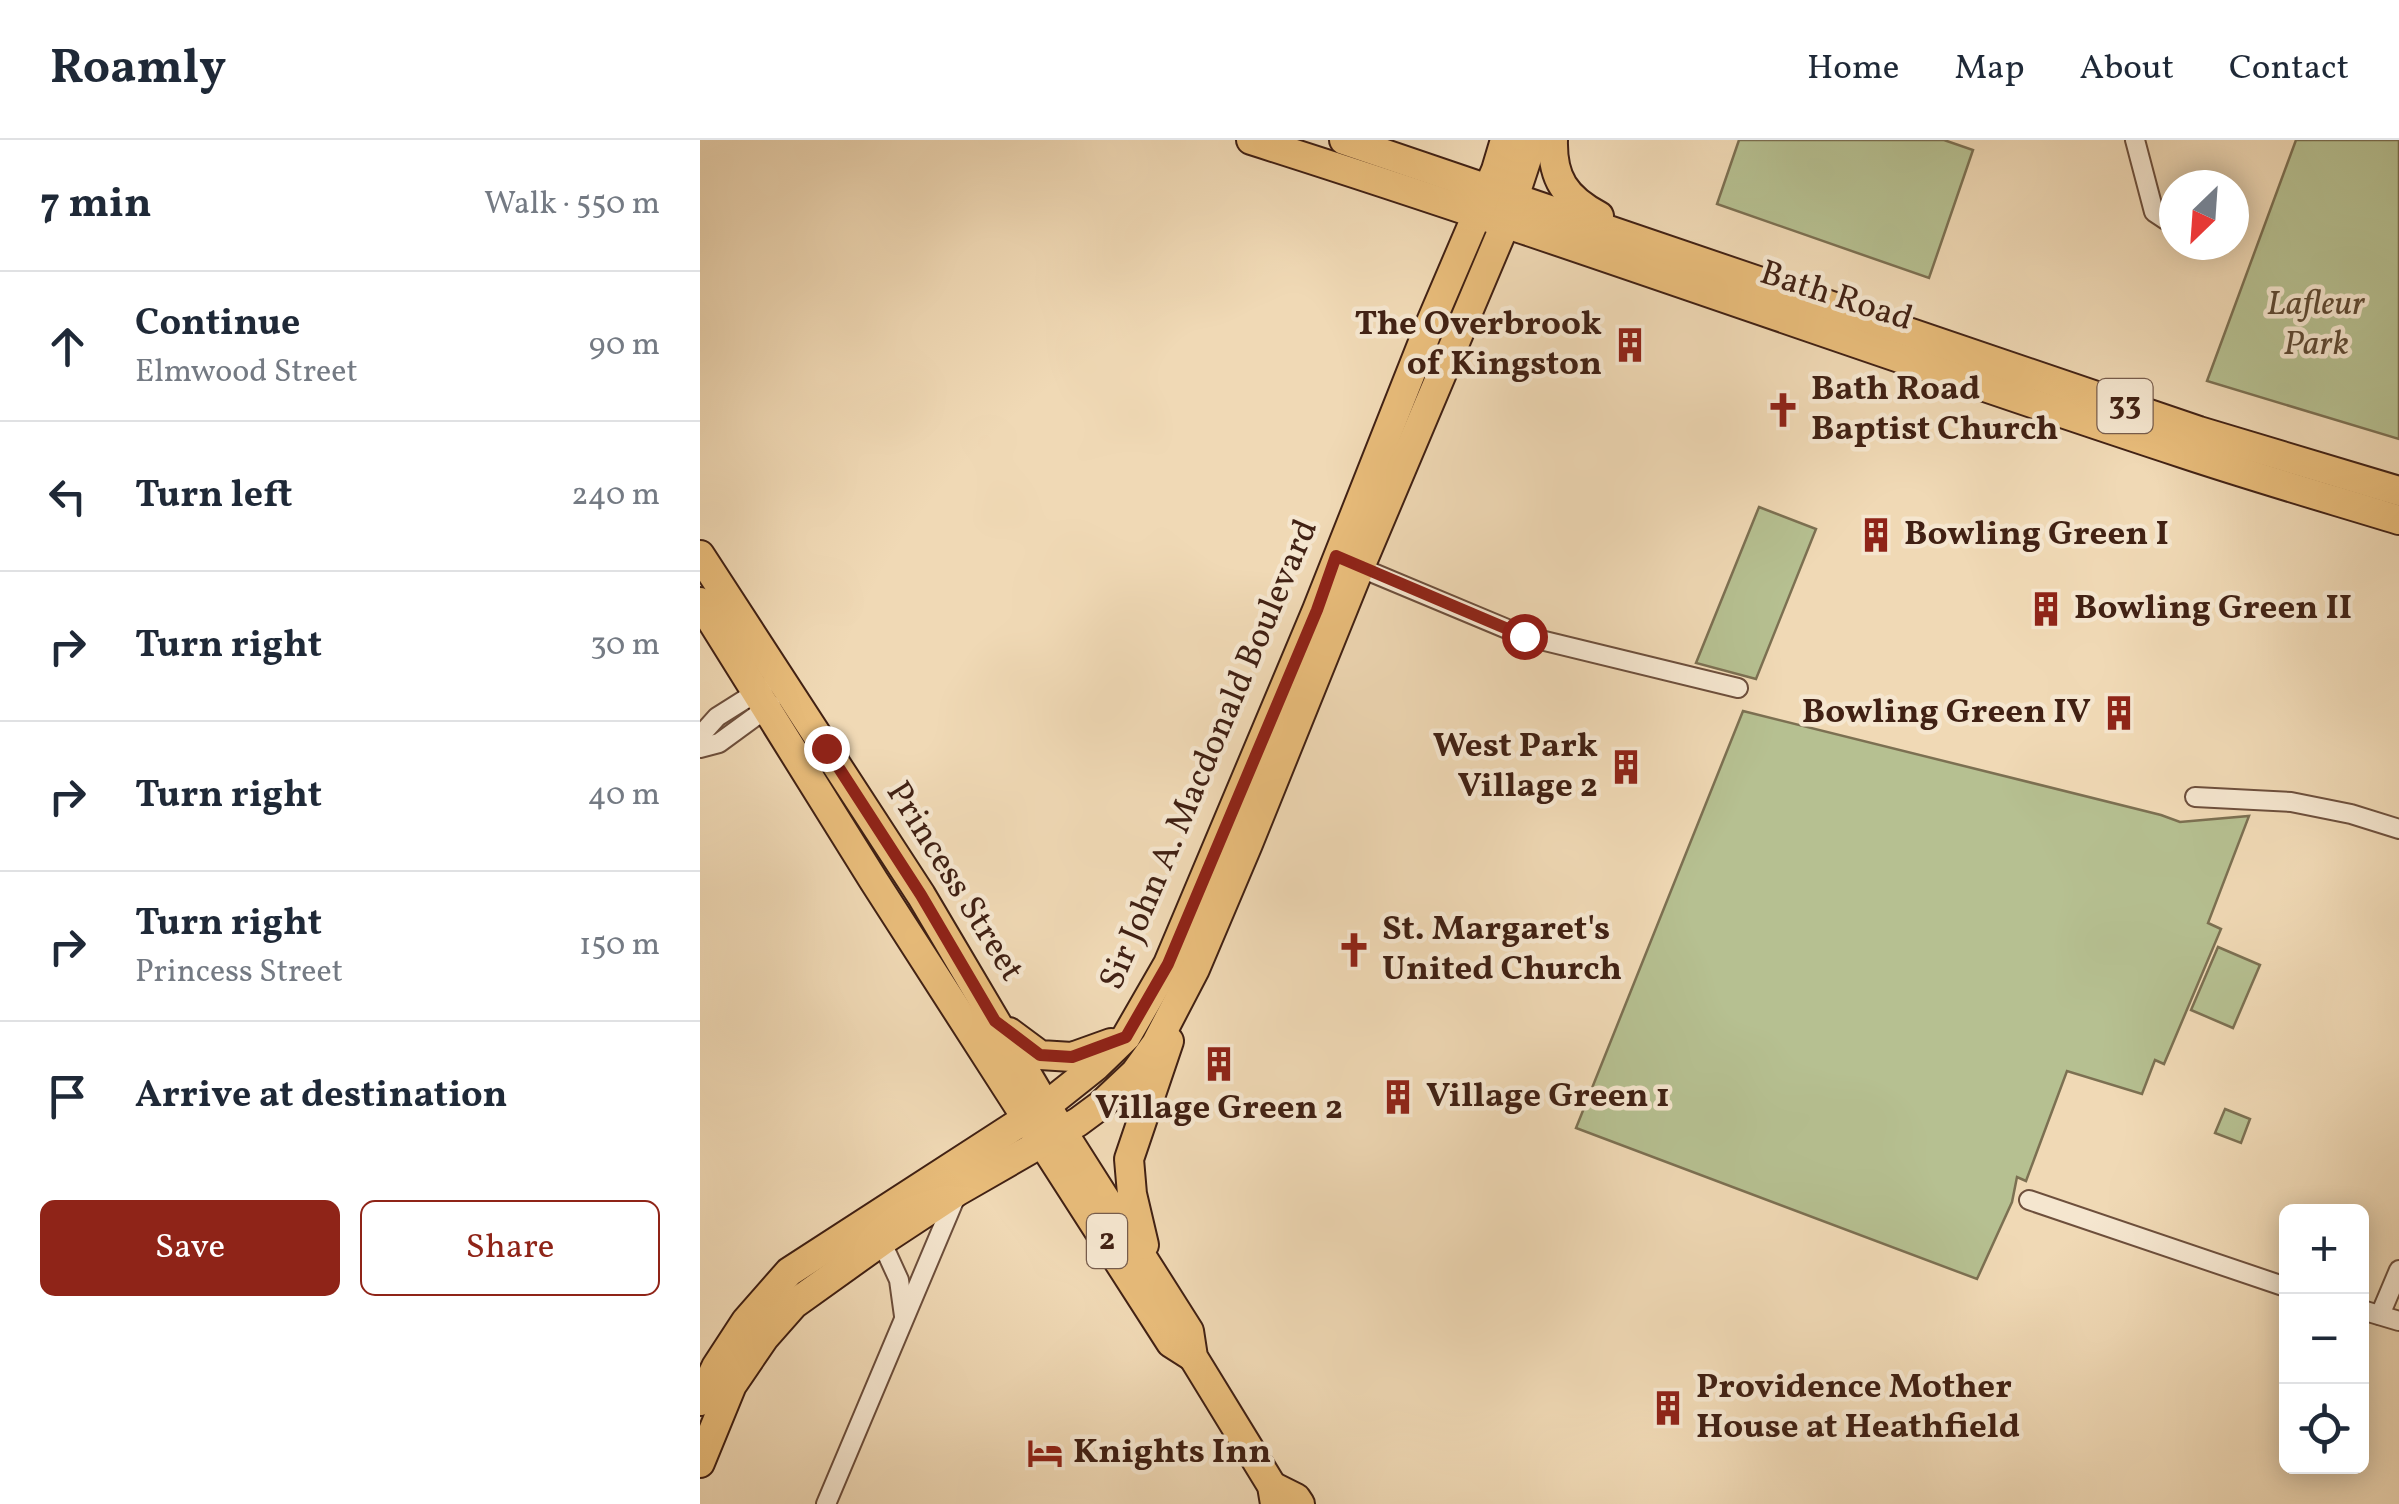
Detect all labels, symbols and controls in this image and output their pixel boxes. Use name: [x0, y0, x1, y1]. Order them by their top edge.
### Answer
text: Roamly: [50, 36, 226, 103]
text: Home: [1807, 45, 1899, 93]
text: Map: [1954, 45, 2025, 93]
text: About: [2080, 45, 2174, 93]
text: Contact: [2229, 45, 2349, 93]
north arrow: [2159, 170, 2249, 260]
text: 7 min: [40, 176, 152, 235]
text: Walk · 550 m: [484, 183, 660, 227]
street label: Bath Road: [1754, 250, 1918, 344]
park label: Lafleur Park: [2267, 281, 2366, 369]
text: Continue: [135, 298, 300, 351]
place label: The Overbrook of Kingston: [1354, 301, 1602, 389]
icon: ahead: [40, 319, 95, 374]
text: 90 m: [589, 324, 660, 368]
building icon: The Overbrook of Kingston: [1611, 326, 1649, 364]
text: Elmwood Street: [135, 351, 358, 395]
place label: Bath Road Baptist Church: [1811, 366, 2059, 454]
road number: 33: [2098, 379, 2152, 433]
church icon: Bath Road Baptist Church: [1764, 391, 1802, 429]
icon: left: [40, 469, 95, 524]
text: Turn left: [135, 470, 292, 523]
text: 240 m: [571, 474, 660, 518]
place label: Bowling Green I: [1904, 511, 2169, 559]
street label: Sir John A. Macdonald Boulevard: [1089, 512, 1331, 998]
building icon: Bowling Green I: [1857, 516, 1895, 554]
place label: Bowling Green II: [2074, 585, 2352, 633]
building icon: Bowling Green II: [2027, 590, 2065, 628]
route start: [1502, 614, 1548, 660]
icon: right: [40, 619, 95, 674]
text: Turn right: [135, 620, 322, 673]
text: 30 m: [590, 624, 660, 668]
place label: Bowling Green IV: [1802, 689, 2091, 737]
building icon: Bowling Green IV: [2100, 694, 2138, 732]
place label: West Park Village 2: [1433, 723, 1598, 811]
route end: [804, 726, 850, 772]
building icon: West Park Village 2: [1607, 748, 1645, 786]
icon: right: [40, 769, 95, 824]
text: Turn right: [135, 770, 322, 823]
street label: Princess Street: [873, 773, 1035, 991]
text: 40 m: [588, 774, 660, 818]
text: Turn right: [135, 898, 322, 951]
place label: St. Margaret's United Church: [1382, 906, 1622, 994]
icon: right: [40, 919, 95, 974]
text: 150 m: [579, 924, 660, 968]
church icon: St. Margaret's United Church: [1335, 931, 1373, 969]
text: Princess Street: [135, 951, 343, 995]
building icon: Village Green 2: [1200, 1045, 1238, 1083]
icon: arrive: [40, 1069, 95, 1124]
text: Arrive at destination: [135, 1070, 508, 1123]
place label: Village Green 1: [1426, 1073, 1670, 1121]
building icon: Village Green 1: [1379, 1078, 1417, 1116]
place label: Village Green 2: [1095, 1085, 1343, 1133]
button: Save: [40, 1200, 340, 1296]
button: Share: [360, 1200, 660, 1296]
map controls: [2279, 1204, 2369, 1474]
button: +: [2279, 1204, 2369, 1294]
road number: 2: [1087, 1214, 1127, 1268]
button: −: [2279, 1294, 2369, 1384]
place label: Providence Mother House at Heathfield: [1696, 1364, 2020, 1452]
button: locate: [2279, 1384, 2369, 1474]
building icon: Providence Mother House at Heathfield: [1649, 1389, 1687, 1427]
place label: Knights Inn: [1073, 1429, 1271, 1477]
hotel icon: Knights Inn: [1026, 1434, 1064, 1472]

